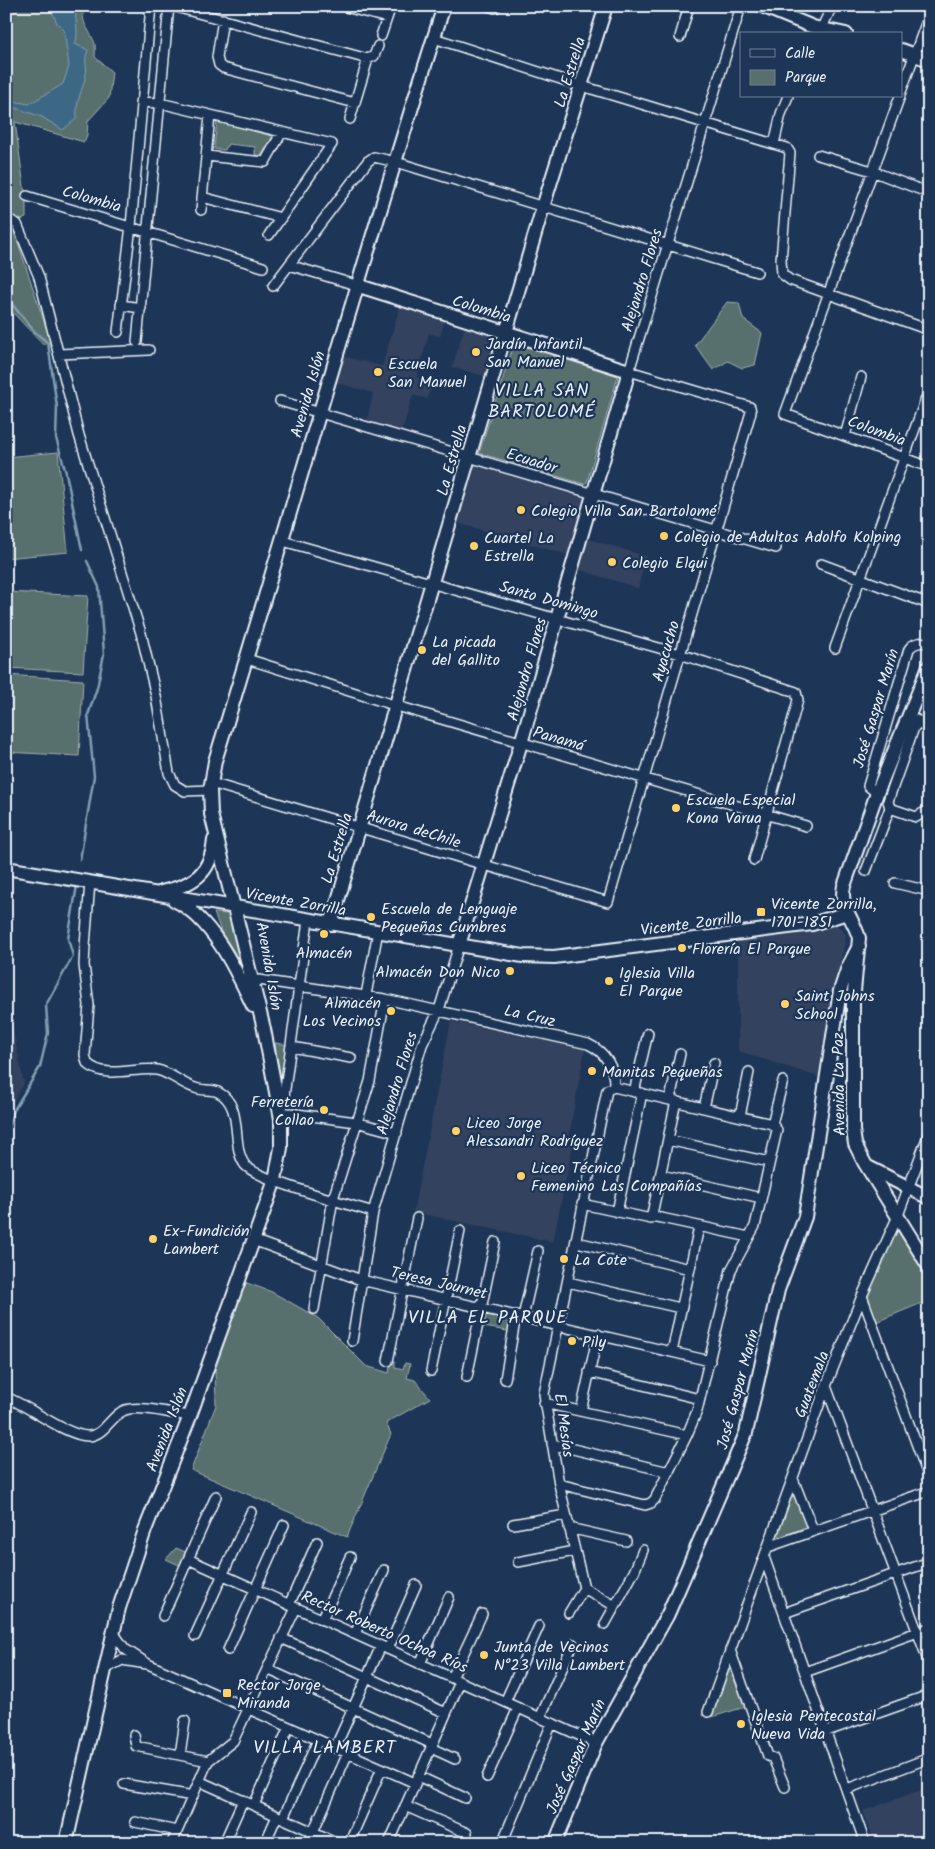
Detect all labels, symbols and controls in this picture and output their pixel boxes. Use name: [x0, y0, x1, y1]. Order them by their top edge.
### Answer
legend: [740, 32, 902, 98]
street label: La Estrella: [548, 34, 593, 111]
text: Calle: [785, 42, 815, 66]
text: Parque: [785, 66, 826, 90]
street label: Colombia: [59, 179, 124, 220]
street label: Alejandro Flores: [615, 226, 670, 335]
street label: Colombia: [449, 289, 514, 330]
place label: Jardín Infantil San Manuel: [486, 332, 583, 375]
marker: Jardín Infantil San Manuel: [470, 346, 482, 358]
street label: Avenida Islón: [284, 348, 333, 441]
place label: Escuela San Manuel: [388, 352, 466, 395]
marker: Escuela San Manuel: [372, 366, 384, 378]
district label: VILLA SAN BARTOLOMÉ: [488, 377, 596, 427]
street label: Colombia: [844, 409, 909, 453]
street label: La Estrella: [430, 422, 475, 499]
street label: Ecuador: [503, 442, 562, 482]
place label: Colegio Villa San Bartolomé: [531, 499, 717, 524]
marker: Colegio Villa San Bartolomé: [515, 504, 527, 516]
place label: Colegio de Adultos Adolfo Kolping: [674, 525, 901, 550]
place label: Cuartel La Estrella: [484, 526, 554, 569]
marker: Colegio de Adultos Adolfo Kolping: [658, 530, 670, 542]
marker: Cuartel La Estrella: [468, 540, 480, 552]
place label: Colegio Elqui: [622, 551, 709, 576]
marker: Colegio Elqui: [606, 556, 618, 568]
street label: Santo Domingo: [496, 574, 601, 626]
street label: Alejandro Flores: [501, 614, 554, 724]
street label: Ayacucho: [646, 618, 687, 685]
place label: La picada del Gallito: [432, 630, 500, 673]
marker: La picada del Gallito: [416, 644, 428, 656]
street label: José Gaspar Marín: [846, 646, 906, 771]
street label: Panamá: [530, 720, 589, 759]
place label: Escuela Especial Kona Varua: [686, 788, 795, 831]
marker: Escuela Especial Kona Varua: [670, 802, 682, 814]
street label: Aurora deChile: [363, 803, 464, 856]
street label: La Estrella: [315, 810, 360, 887]
street label: Vicente Zorrilla: [243, 881, 348, 924]
place label: Vicente Zorrilla, 1701-1851: [771, 892, 877, 935]
place label: Escuela de Lenguaje Pequeñas Cumbres: [381, 897, 517, 940]
street label: Vicente Zorrilla: [639, 906, 743, 943]
marker: Vicente Zorrilla, 1701-1851: [755, 906, 767, 918]
marker: Escuela de Lenguaje Pequeñas Cumbres: [365, 911, 377, 923]
street label: Avenida Islón: [248, 920, 289, 1012]
marker: Almacén: [318, 928, 330, 940]
place label: Florería El Parque: [692, 937, 811, 962]
place label: Almacén: [296, 941, 352, 966]
marker: Florería El Parque: [676, 942, 688, 954]
place label: Almacén Don Nico: [376, 960, 500, 985]
place label: Iglesia Villa El Parque: [619, 961, 695, 1004]
marker: Almacén Don Nico: [504, 965, 516, 977]
marker: Iglesia Villa El Parque: [603, 975, 615, 987]
place label: Saint Johns School: [795, 984, 875, 1027]
place label: Almacén Los Vecinos: [303, 991, 381, 1034]
street label: La Cruz: [501, 998, 558, 1035]
marker: Saint Johns School: [779, 998, 791, 1010]
marker: Almacén Los Vecinos: [385, 1005, 397, 1017]
street label: Alejandro Flores: [370, 1029, 425, 1138]
street label: Avenida La Paz: [826, 1032, 853, 1136]
place label: Manitas Pequeñas: [602, 1060, 723, 1085]
marker: Manitas Pequeñas: [586, 1065, 598, 1077]
place label: Ferretería Collao: [251, 1090, 314, 1133]
marker: Ferretería Collao: [318, 1104, 330, 1116]
place label: Liceo Jorge Alessandri Rodríguez: [466, 1111, 603, 1154]
marker: Liceo Jorge Alessandri Rodríguez: [450, 1125, 462, 1137]
place label: Liceo Técnico Femenino Las Compañías: [531, 1156, 702, 1199]
marker: Liceo Técnico Femenino Las Compañías: [515, 1170, 527, 1182]
place label: Ex-Fundición Lambert: [163, 1219, 250, 1262]
marker: Ex-Fundición Lambert: [147, 1233, 159, 1245]
place label: La Cote: [574, 1248, 627, 1273]
marker: La Cote: [558, 1253, 570, 1265]
street label: Teresa Journet: [388, 1260, 490, 1307]
district label: VILLA EL PARQUE: [408, 1304, 568, 1333]
street label: José Gaspar Marín: [710, 1326, 767, 1452]
place label: Pily: [582, 1330, 606, 1355]
marker: Pily: [566, 1335, 578, 1347]
street label: Guatemala: [788, 1347, 837, 1422]
street label: Avenida Islón: [140, 1383, 195, 1476]
street label: El Mesías: [547, 1392, 580, 1459]
street label: Rector Roberto Ochoa Ríos: [297, 1584, 472, 1680]
place label: Junta de Vecinos N°23 Villa Lambert: [494, 1635, 626, 1678]
marker: Junta de Vecinos N°23 Villa Lambert: [478, 1649, 490, 1661]
place label: Rector Jorge Miranda: [237, 1673, 321, 1716]
marker: Rector Jorge Miranda: [221, 1687, 233, 1699]
street label: José Gaspar Marín: [540, 1695, 613, 1818]
place label: Iglesia Pentecostal Nueva Vida: [751, 1704, 876, 1747]
marker: Iglesia Pentecostal Nueva Vida: [735, 1718, 747, 1730]
district label: VILLA LAMBERT: [253, 1734, 397, 1763]

